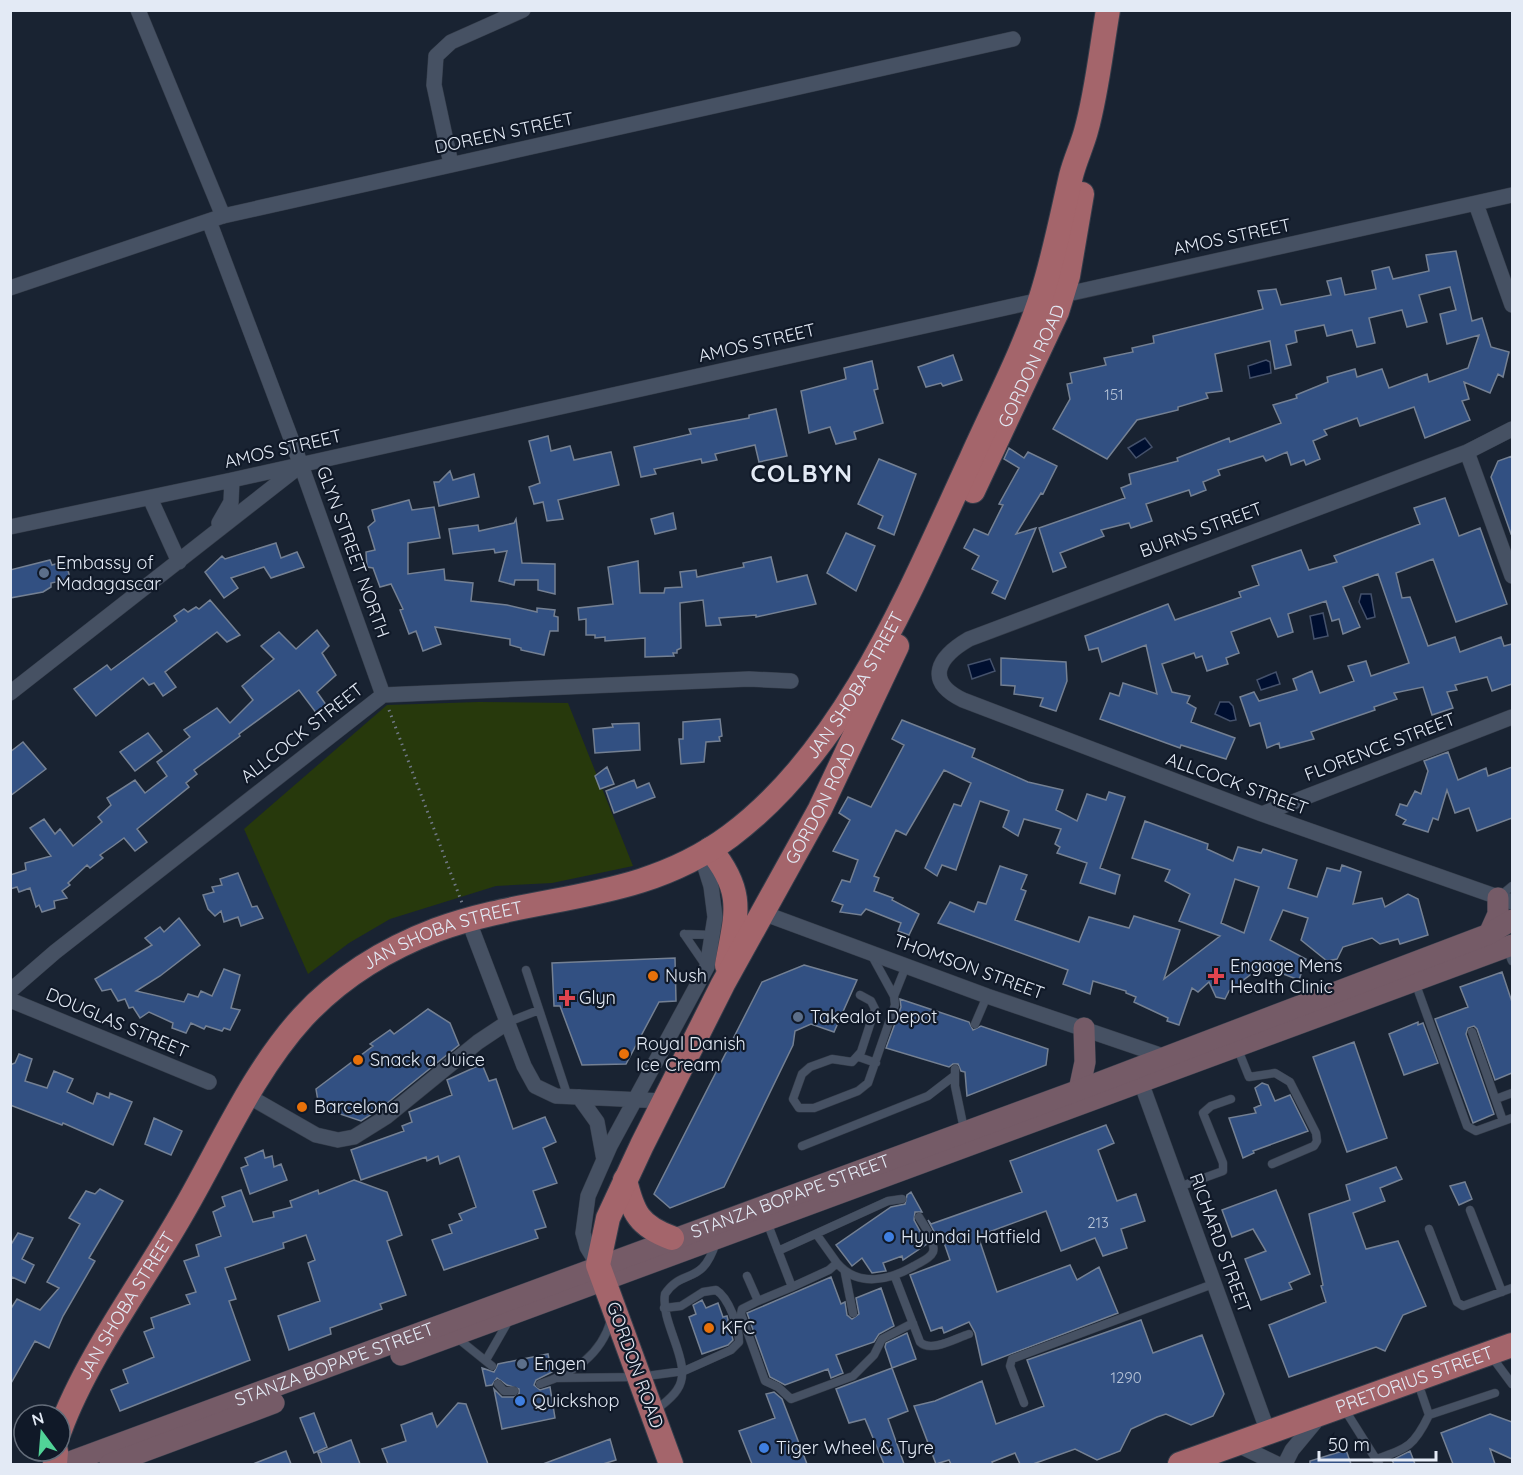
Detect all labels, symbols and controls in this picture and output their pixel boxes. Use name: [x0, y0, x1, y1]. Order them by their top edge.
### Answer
street label: DOREEN STREET: [432, 107, 576, 158]
street label: AMOS STREET: [1171, 213, 1293, 260]
street label: GORDON ROAD: [992, 302, 1070, 431]
street label: AMOS STREET: [696, 318, 818, 367]
house number: 151: [1104, 385, 1124, 404]
street label: AMOS STREET: [222, 424, 344, 473]
district label: COLBYN: [751, 458, 853, 488]
street label: GLYN STREET NORTH: [312, 463, 395, 641]
street label: BURNS STREET: [1136, 497, 1266, 562]
place label: Embassy of Madagascar: [56, 551, 161, 595]
marker: Embassy of Madagascar: [37, 566, 51, 580]
street label: JAN SHOBA STREET: [800, 607, 909, 764]
street label: ALLCOCK STREET: [236, 677, 368, 788]
street label: FLORENCE STREET: [1301, 707, 1459, 786]
street label: GORDON ROAD: [780, 739, 861, 868]
street label: ALLCOCK STREET: [1163, 747, 1311, 820]
street label: JAN SHOBA STREET: [358, 895, 524, 975]
street label: THOMSON STREET: [891, 929, 1048, 1005]
place label: Engage Mens Health Clinic: [1230, 954, 1343, 998]
place label: Nush: [665, 964, 707, 987]
marker: Engage Mens Health Clinic: [1207, 967, 1225, 985]
marker: Nush: [646, 969, 660, 983]
street label: DOUGLAS STREET: [42, 982, 192, 1063]
place label: Glyn: [579, 986, 616, 1009]
marker: Glyn: [560, 991, 574, 1005]
place label: Takealot Depot: [810, 1005, 937, 1028]
marker: Takealot Depot: [791, 1010, 805, 1024]
place label: Royal Danish Ice Cream: [636, 1032, 746, 1076]
marker: Royal Danish Ice Cream: [617, 1047, 631, 1061]
place label: Snack a Juice: [370, 1048, 485, 1071]
marker: Snack a Juice: [351, 1053, 365, 1067]
place label: Barcelona: [314, 1095, 399, 1118]
marker: Barcelona: [295, 1100, 309, 1114]
street label: STANZA BOPAPE STREET: [687, 1149, 893, 1243]
street label: RICHARD STREET: [1184, 1170, 1256, 1316]
house number: 213: [1087, 1213, 1109, 1232]
place label: Hyundai Hatfield: [901, 1225, 1041, 1248]
street label: JAN SHOBA STREET: [72, 1227, 180, 1384]
marker: Hyundai Hatfield: [882, 1230, 896, 1244]
street label: GORDON ROAD: [602, 1298, 669, 1431]
place label: KFC: [721, 1316, 755, 1339]
street label: STANZA BOPAPE STREET: [231, 1317, 437, 1411]
marker: KFC: [702, 1321, 716, 1335]
street label: PRETORIUS STREET: [1332, 1341, 1496, 1418]
place label: Engen: [534, 1352, 586, 1375]
marker: Engen: [515, 1357, 529, 1371]
house number: 1290: [1110, 1368, 1142, 1387]
place label: Quickshop: [532, 1389, 619, 1412]
marker: Quickshop: [513, 1394, 527, 1408]
north arrow: [12, 1403, 72, 1463]
text: N: [29, 1407, 46, 1430]
scale bar: [1319, 1424, 1436, 1462]
text: 50 m: [1328, 1433, 1370, 1456]
place label: Tiger Wheel & Tyre: [776, 1436, 934, 1459]
marker: Tiger Wheel & Tyre: [757, 1441, 771, 1455]

